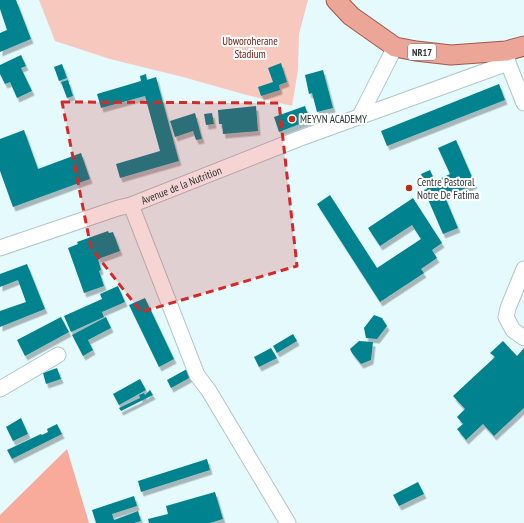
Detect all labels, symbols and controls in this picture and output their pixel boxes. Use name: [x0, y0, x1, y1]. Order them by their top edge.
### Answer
park label: Ubworoherane Stadium: [222, 34, 278, 61]
road number: NR17: [408, 44, 436, 60]
place label: MEYVN ACADEMY: [300, 112, 367, 126]
marker: MEYVN ACADEMY: [287, 114, 297, 124]
street label: Avenue de la Nutrition: [139, 163, 224, 207]
place label: Centre Pastoral Notre De Fatima: [417, 175, 479, 202]
marker: Centre Pastoral Notre De Fatima: [404, 183, 414, 193]

